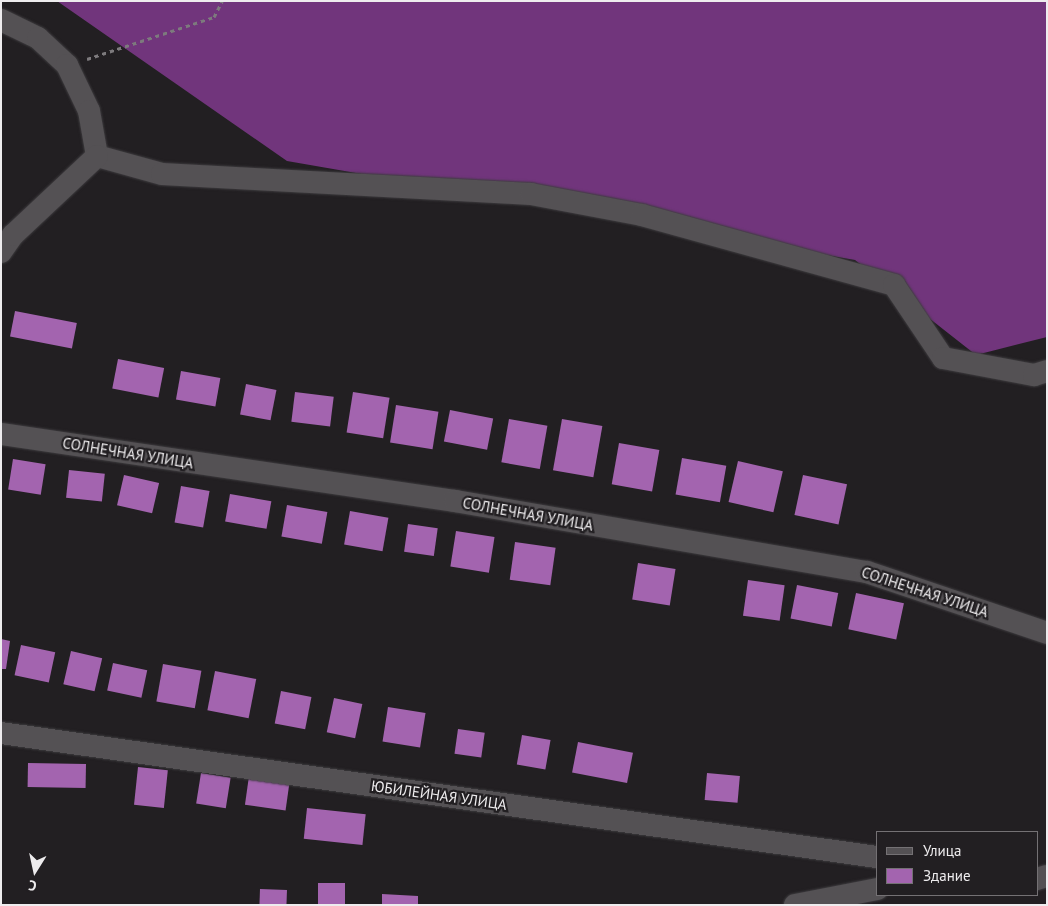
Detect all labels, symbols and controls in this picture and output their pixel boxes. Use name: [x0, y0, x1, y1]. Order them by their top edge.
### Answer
street label: СОЛНЕЧНАЯ УЛИЦА: [61, 434, 195, 472]
street label: СОЛНЕЧНАЯ УЛИЦА: [461, 494, 595, 534]
street label: СОЛНЕЧНАЯ УЛИЦА: [859, 563, 991, 621]
street label: ЮБИЛЕЙНАЯ УЛИЦА: [370, 777, 508, 813]
legend: [876, 831, 1038, 896]
text: Улица: [923, 841, 961, 860]
north arrow: [10, 846, 60, 896]
text: Здание: [923, 866, 971, 885]
text: С: [27, 876, 38, 895]

